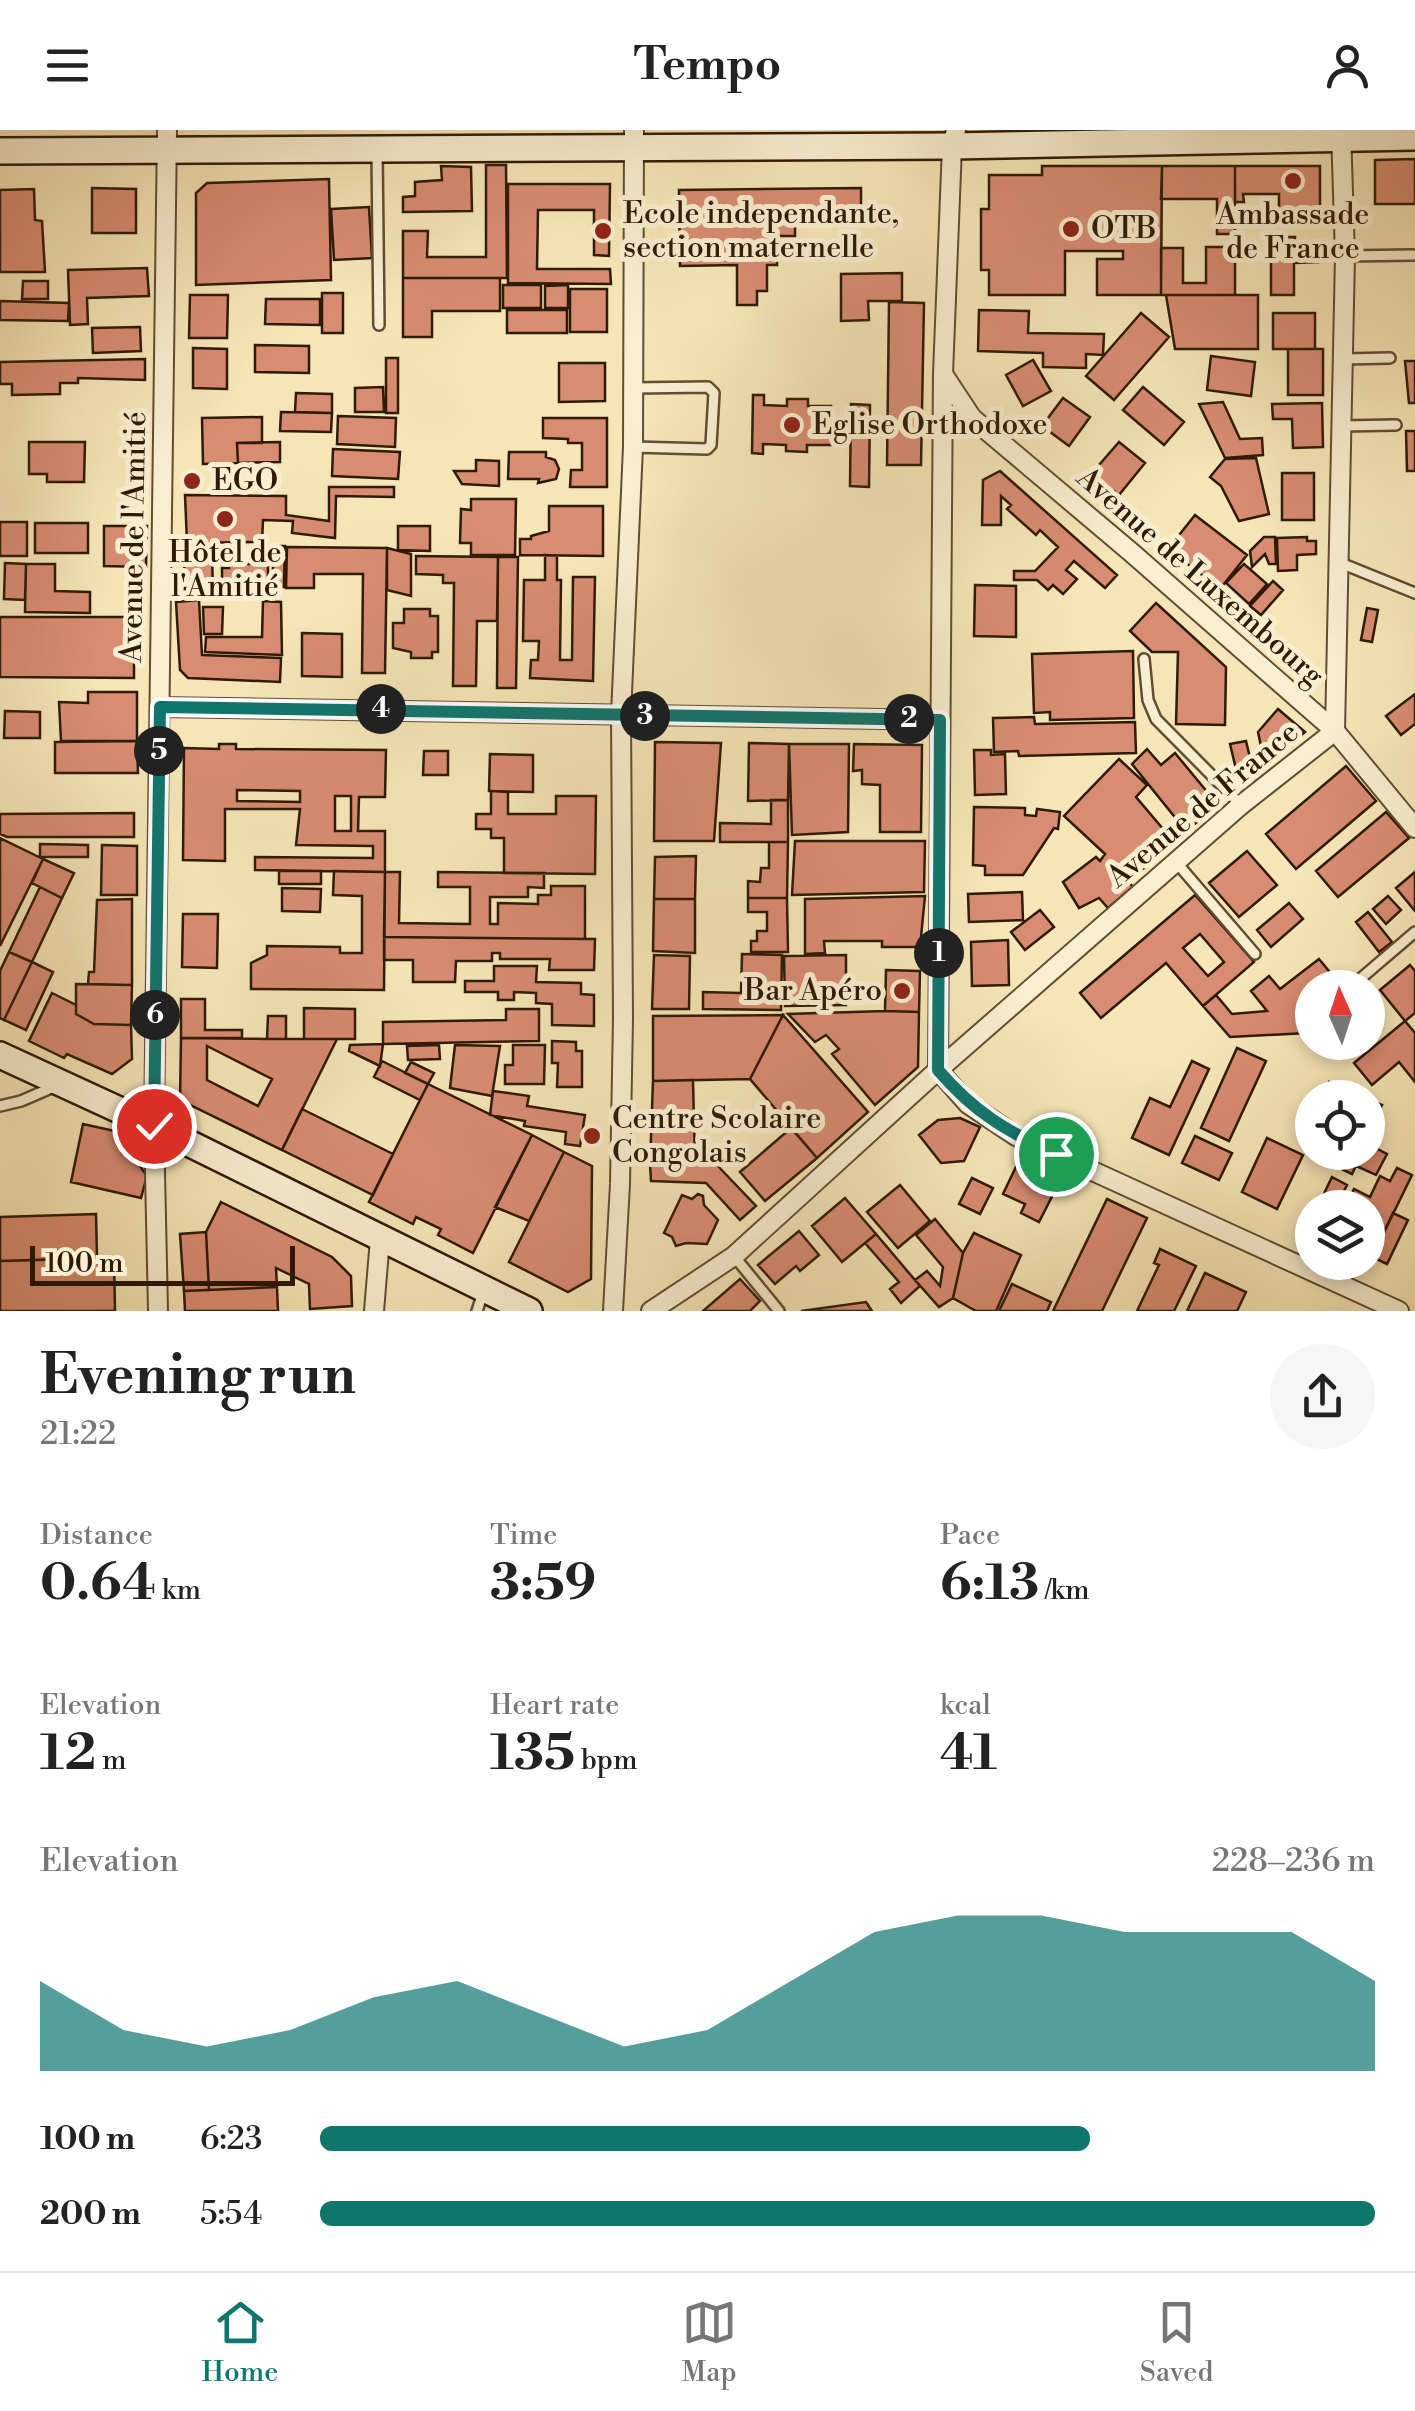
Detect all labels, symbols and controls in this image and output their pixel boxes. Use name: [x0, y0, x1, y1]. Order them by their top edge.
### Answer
text: Tempo: [634, 37, 781, 94]
icon: menu: [40, 38, 95, 93]
icon: person: [1320, 38, 1375, 93]
marker: Ambassade de France: [1282, 170, 1304, 192]
place label: Ecole independante, section maternelle: [623, 195, 899, 267]
place label: Ambassade de France: [1216, 196, 1369, 268]
place label: OTB: [1091, 210, 1157, 248]
marker: OTB: [1060, 218, 1082, 240]
marker: Ecole independante, section maternelle: [592, 220, 614, 242]
place label: Eglise Orthodoxe: [812, 406, 1048, 444]
street label: Avenue de l'Amitié: [113, 411, 155, 664]
marker: Eglise Orthodoxe: [781, 414, 803, 436]
street label: Avenue de Luxembourg: [1068, 458, 1332, 695]
place label: EGO: [212, 462, 278, 500]
marker: EGO: [181, 470, 203, 492]
marker: Hôtel de l'Amitié: [214, 508, 236, 530]
place label: Hôtel de l'Amitié: [168, 534, 282, 606]
pin: 4: [356, 684, 406, 734]
text: 4: [372, 691, 390, 726]
pin: 3: [620, 691, 670, 741]
pin: 2: [884, 694, 934, 744]
text: 3: [637, 698, 653, 733]
text: 2: [900, 701, 918, 736]
street label: Avenue de France: [1098, 714, 1307, 897]
pin: 5: [134, 726, 184, 776]
text: 5: [150, 733, 168, 768]
pin: 1: [914, 928, 964, 978]
text: 1: [932, 935, 946, 970]
north arrow: [1295, 970, 1385, 1060]
map controls: [1295, 970, 1385, 1280]
place label: Bar Apéro: [743, 972, 882, 1010]
marker: Bar Apéro: [891, 980, 913, 1002]
pin: 6: [130, 990, 180, 1040]
text: 6: [146, 997, 164, 1032]
button: locate: [1295, 1080, 1385, 1170]
pin: [112, 1084, 197, 1169]
icon: check: [127, 1099, 182, 1154]
place label: Centre Scolaire Congolais: [612, 1100, 821, 1172]
pin: [1014, 1112, 1099, 1197]
marker: Centre Scolaire Congolais: [581, 1125, 603, 1147]
icon: arrive: [1029, 1127, 1084, 1182]
button: layers: [1295, 1190, 1385, 1280]
scale bar: [30, 1241, 295, 1286]
text: 100 m: [45, 1246, 124, 1281]
text: Evening run: [40, 1342, 356, 1411]
button: share: [1270, 1344, 1375, 1449]
text: 21:22: [40, 1414, 116, 1454]
text: Distance: [40, 1518, 153, 1553]
text: Time: [490, 1518, 557, 1553]
text: Pace: [940, 1518, 1000, 1553]
text: 0.64: [40, 1553, 156, 1615]
text: 3:59: [490, 1553, 596, 1615]
text: 6:13: [940, 1553, 1039, 1615]
text: km: [156, 1573, 201, 1608]
text: /km: [1039, 1573, 1090, 1608]
text: Elevation: [40, 1688, 161, 1723]
text: Heart rate: [490, 1688, 619, 1723]
text: kcal: [940, 1688, 991, 1723]
text: 12: [40, 1723, 96, 1785]
text: 135: [490, 1723, 575, 1785]
text: 41: [940, 1723, 997, 1785]
text: m: [96, 1743, 127, 1778]
text: bpm: [575, 1743, 638, 1778]
text: Elevation: [40, 1841, 179, 1881]
text: 228–236 m: [1212, 1841, 1375, 1881]
text: 100 m: [40, 2119, 135, 2159]
text: 6:23: [200, 2119, 263, 2159]
text: 200 m: [40, 2194, 141, 2234]
text: 5:54: [200, 2194, 262, 2234]
tab: Home: [202, 2295, 278, 2390]
tab: Map: [682, 2295, 737, 2390]
tab: Saved: [1140, 2295, 1213, 2390]

